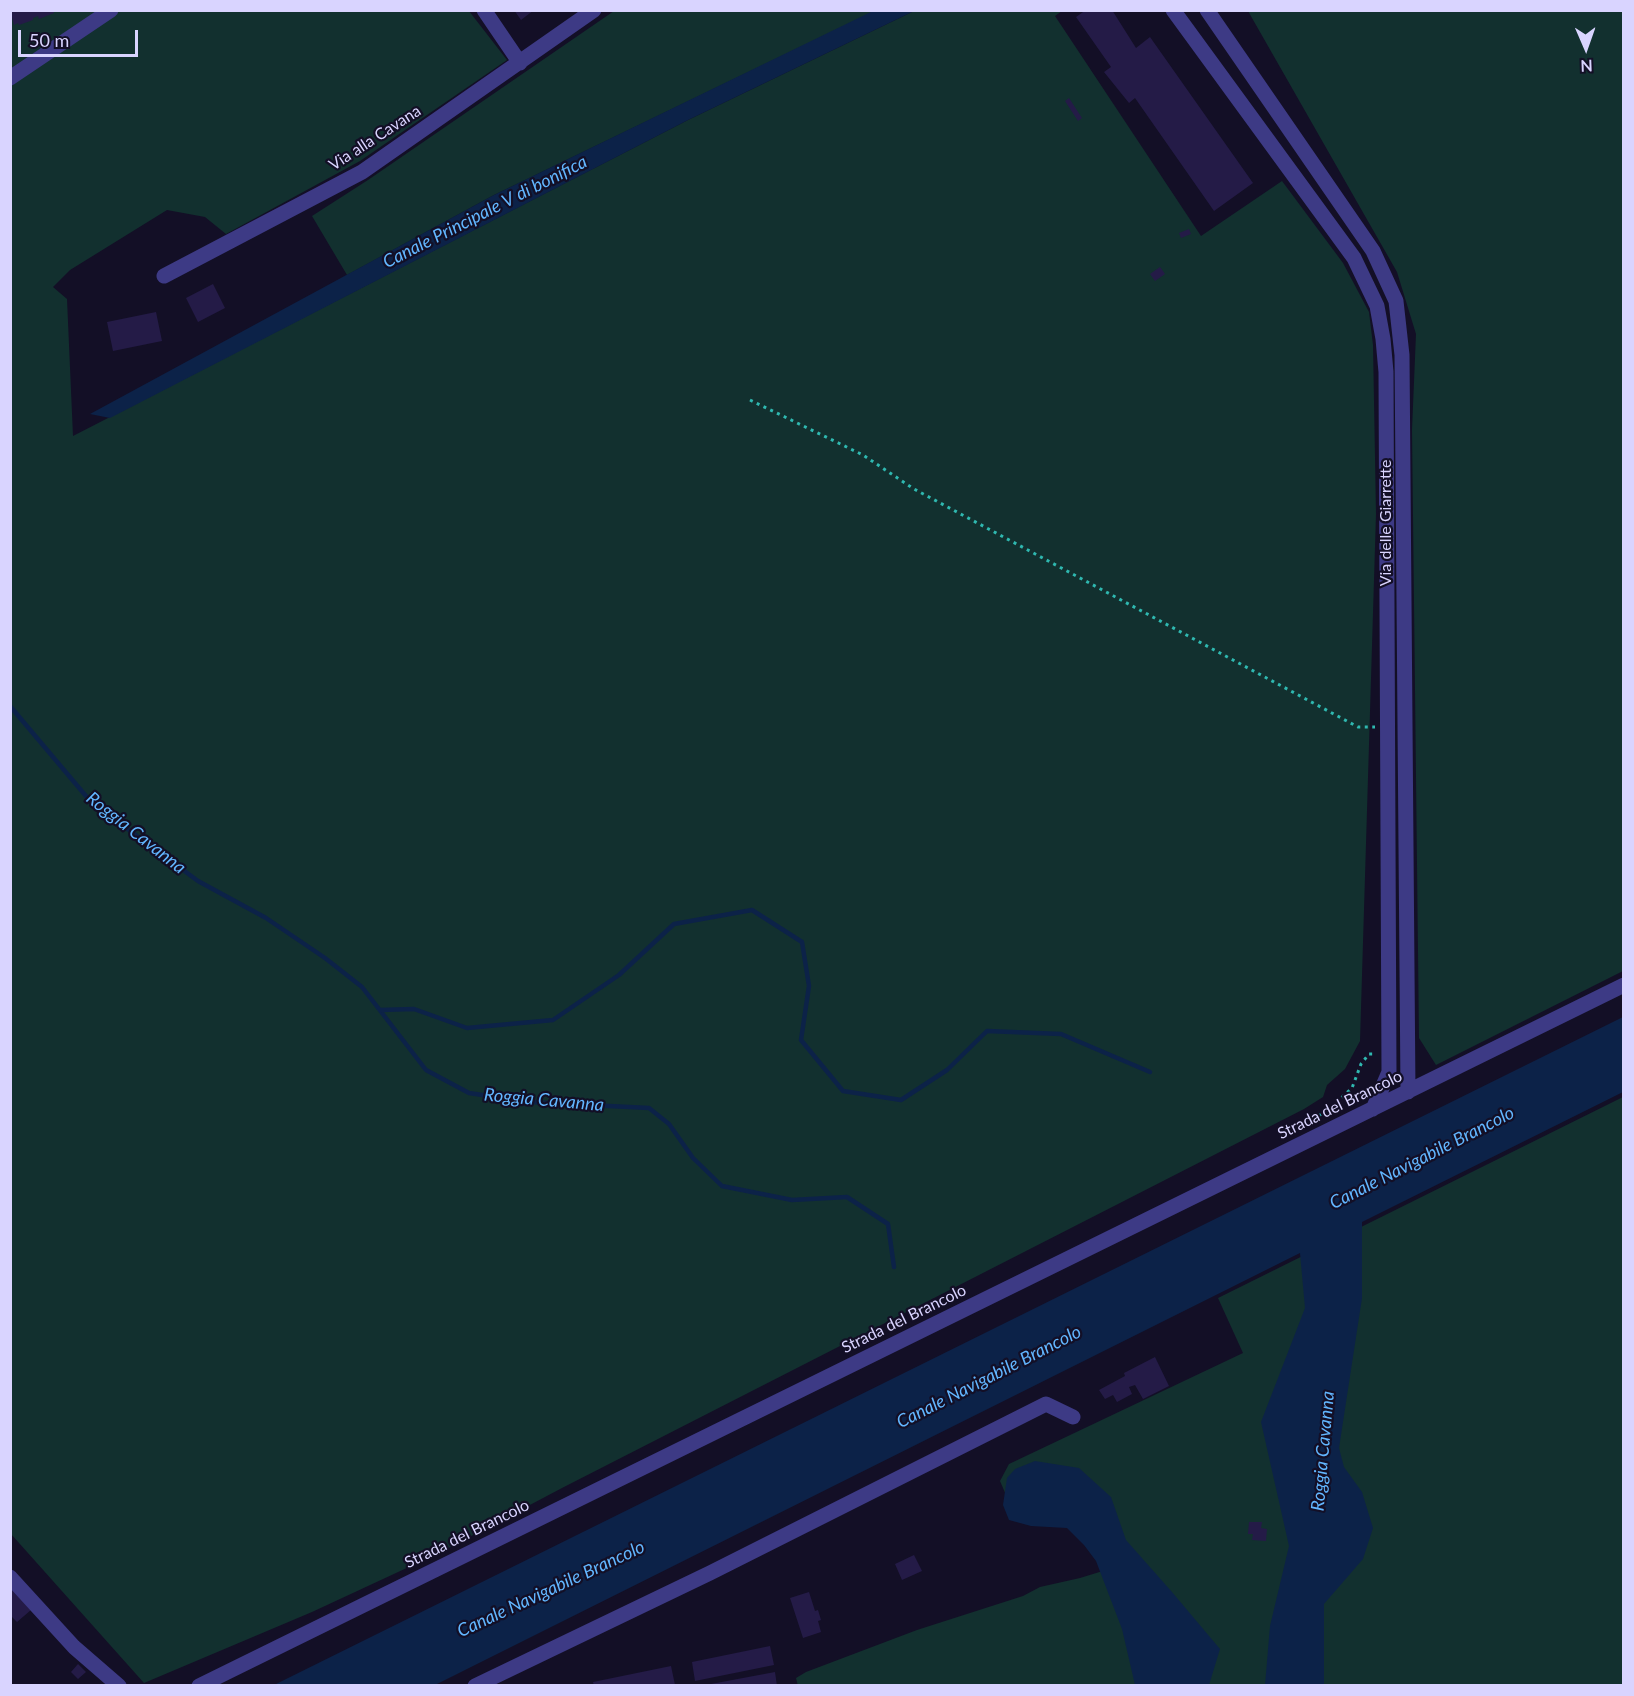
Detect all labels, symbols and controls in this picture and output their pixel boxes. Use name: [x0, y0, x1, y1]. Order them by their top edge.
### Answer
scale bar: [21, 18, 141, 56]
north arrow: [1556, 18, 1616, 78]
text: 50 m: [29, 29, 69, 51]
text: N: [1580, 57, 1593, 76]
street label: Via alla Cavana: [325, 101, 425, 175]
water label: Canale Principale V di bonifica: [379, 151, 591, 273]
street label: Via delle Giarrette: [1376, 460, 1396, 586]
water label: Roggia Cavanna: [82, 787, 190, 879]
street label: Strada del Brancolo: [1275, 1067, 1405, 1143]
water label: Roggia Cavanna: [483, 1084, 605, 1116]
water label: Canale Navigabile Brancolo: [1326, 1102, 1518, 1214]
street label: Strada del Brancolo: [839, 1281, 969, 1357]
water label: Canale Navigabile Brancolo: [893, 1321, 1085, 1433]
water label: Roggia Cavanna: [1307, 1390, 1339, 1512]
street label: Strada del Brancolo: [402, 1496, 532, 1572]
water label: Canale Navigabile Brancolo: [454, 1536, 648, 1642]

